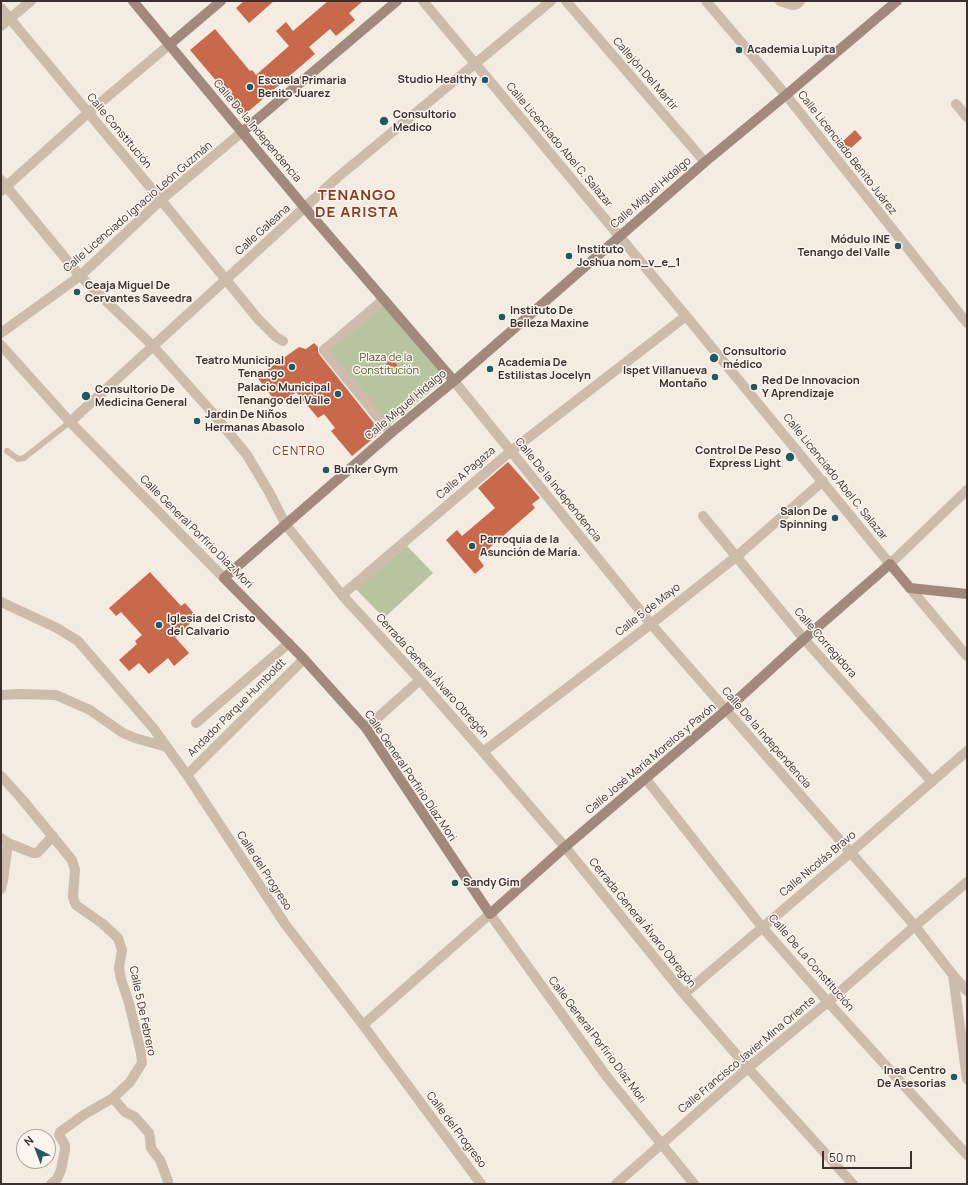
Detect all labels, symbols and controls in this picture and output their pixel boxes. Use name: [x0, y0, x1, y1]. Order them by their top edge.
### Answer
street label: Callejón Del Martir: [610, 35, 680, 113]
place label: Academia Lupita: [747, 43, 835, 57]
marker: Academia Lupita: [734, 45, 744, 55]
place label: Studio Healthy: [398, 73, 477, 87]
place label: Escuela Primaria Benito Juarez: [258, 74, 346, 100]
marker: Studio Healthy: [480, 75, 490, 85]
street label: Calle De la Independencia: [210, 77, 304, 185]
street label: Calle Licenciado Abel C. Salazar: [503, 80, 615, 210]
marker: Escuela Primaria Benito Juarez: [245, 82, 255, 92]
street label: Calle Licenciado Benito Juárez: [795, 89, 899, 217]
street label: Calle Constitución: [84, 91, 154, 171]
place label: Consultorio Medico: [393, 108, 456, 134]
marker: Consultorio Medico: [378, 115, 390, 127]
street label: Calle Licenciado Ignacio León Guzmán: [61, 139, 215, 275]
street label: Calle Miguel Hidalgo: [608, 155, 694, 231]
district label: TENANGO DE ARISTA: [315, 187, 399, 222]
street label: Calle Galeana: [233, 202, 293, 258]
place label: Módulo INE Tenango del Valle: [798, 233, 890, 259]
marker: Módulo INE Tenango del Valle: [893, 241, 903, 251]
place label: Instituto Joshua nom_v_e_1: [577, 243, 680, 269]
marker: Instituto Joshua nom_v_e_1: [564, 251, 574, 261]
place label: Ceaja Miguel De Cervantes Saveedra: [85, 279, 192, 305]
marker: Ceaja Miguel De Cervantes Saveedra: [72, 287, 82, 297]
place label: Instituto De Belleza Maxine: [510, 304, 589, 330]
marker: Instituto De Belleza Maxine: [497, 312, 507, 322]
place label: Consultorio médico: [723, 345, 786, 371]
park label: Plaza de la Constitución: [353, 351, 419, 377]
marker: Consultorio médico: [708, 352, 720, 364]
place label: Teatro Municipal Tenango: [196, 354, 284, 380]
place label: Academia De Estilistas Jocelyn: [498, 356, 591, 382]
marker: Teatro Municipal Tenango: [287, 362, 297, 372]
marker: Academia De Estilistas Jocelyn: [485, 364, 495, 374]
place label: Ispet Villanueva Montaño: [623, 364, 707, 390]
street label: Calle Miguel Hidalgo: [363, 367, 449, 443]
marker: Ispet Villanueva Montaño: [710, 372, 720, 382]
place label: Red De Innovacion Y Aprendizaje: [762, 374, 860, 400]
place label: Palacio Municipal Tenango del Valle: [237, 381, 330, 407]
marker: Red De Innovacion Y Aprendizaje: [749, 382, 759, 392]
place label: Consultorio De Medicina General: [95, 383, 187, 409]
marker: Palacio Municipal Tenango del Valle: [333, 389, 343, 399]
marker: Consultorio De Medicina General: [80, 390, 92, 402]
place label: Jardin De Niños Hermanas Abasolo: [205, 408, 305, 434]
street label: Calle Licenciado Abel C. Salazar: [780, 411, 890, 543]
marker: Jardin De Niños Hermanas Abasolo: [192, 416, 202, 426]
street label: Calle De la Independencia: [512, 435, 604, 545]
street label: Calle A Pagaza: [434, 444, 498, 502]
place label: Control De Peso Express Light: [695, 444, 781, 470]
district label: CENTRO: [272, 445, 326, 459]
marker: Control De Peso Express Light: [784, 451, 796, 463]
place label: Bunker Gym: [334, 463, 398, 477]
marker: Bunker Gym: [321, 465, 331, 475]
street label: Calle General Porfirio Díaz Mori: [137, 473, 255, 591]
place label: Salon De Spinning: [779, 505, 827, 531]
marker: Salon De Spinning: [830, 513, 840, 523]
place label: Parroquia de la Asunción de María.: [480, 533, 581, 559]
marker: Parroquia de la Asunción de María.: [467, 541, 477, 551]
street label: Calle 5 de Mayo: [613, 581, 683, 639]
street label: Calle Corregidora: [791, 605, 859, 681]
street label: Cerrada General Álvaro Obregón: [373, 611, 491, 741]
place label: Iglesia del Cristo del Calvario: [167, 612, 256, 638]
marker: Iglesia del Cristo del Calvario: [154, 620, 164, 630]
street label: Andador Parque Humboldt: [185, 656, 289, 760]
street label: Calle De la Independencia: [718, 685, 814, 791]
street label: Calle José María Morelos y Pavón: [583, 701, 719, 817]
street label: Calle General Porfirio Díaz Mori: [361, 708, 459, 844]
street label: Calle Nicolás Bravo: [777, 828, 859, 900]
street label: Calle del Progreso: [234, 829, 294, 913]
street label: Cerrada General Álvaro Obregón: [586, 856, 698, 990]
place label: Sandy Gim: [463, 876, 520, 890]
marker: Sandy Gim: [450, 878, 460, 888]
street label: Calle De La Constitución: [765, 912, 857, 1014]
street label: Calle 5 De Febrero: [126, 965, 158, 1057]
street label: Calle General Porfirio Díaz Mori: [545, 974, 649, 1106]
street label: Calle Francisco Javier Mina Oriente: [676, 994, 818, 1116]
place label: Inea Centro De Asesorias: [877, 1064, 946, 1090]
marker: Inea Centro De Asesorias: [949, 1072, 959, 1082]
street label: Calle del Progreso: [423, 1089, 489, 1171]
north arrow: [16, 1129, 56, 1169]
text: N: [20, 1132, 36, 1149]
scale bar: [824, 1143, 914, 1169]
text: 50 m: [829, 1149, 856, 1166]

